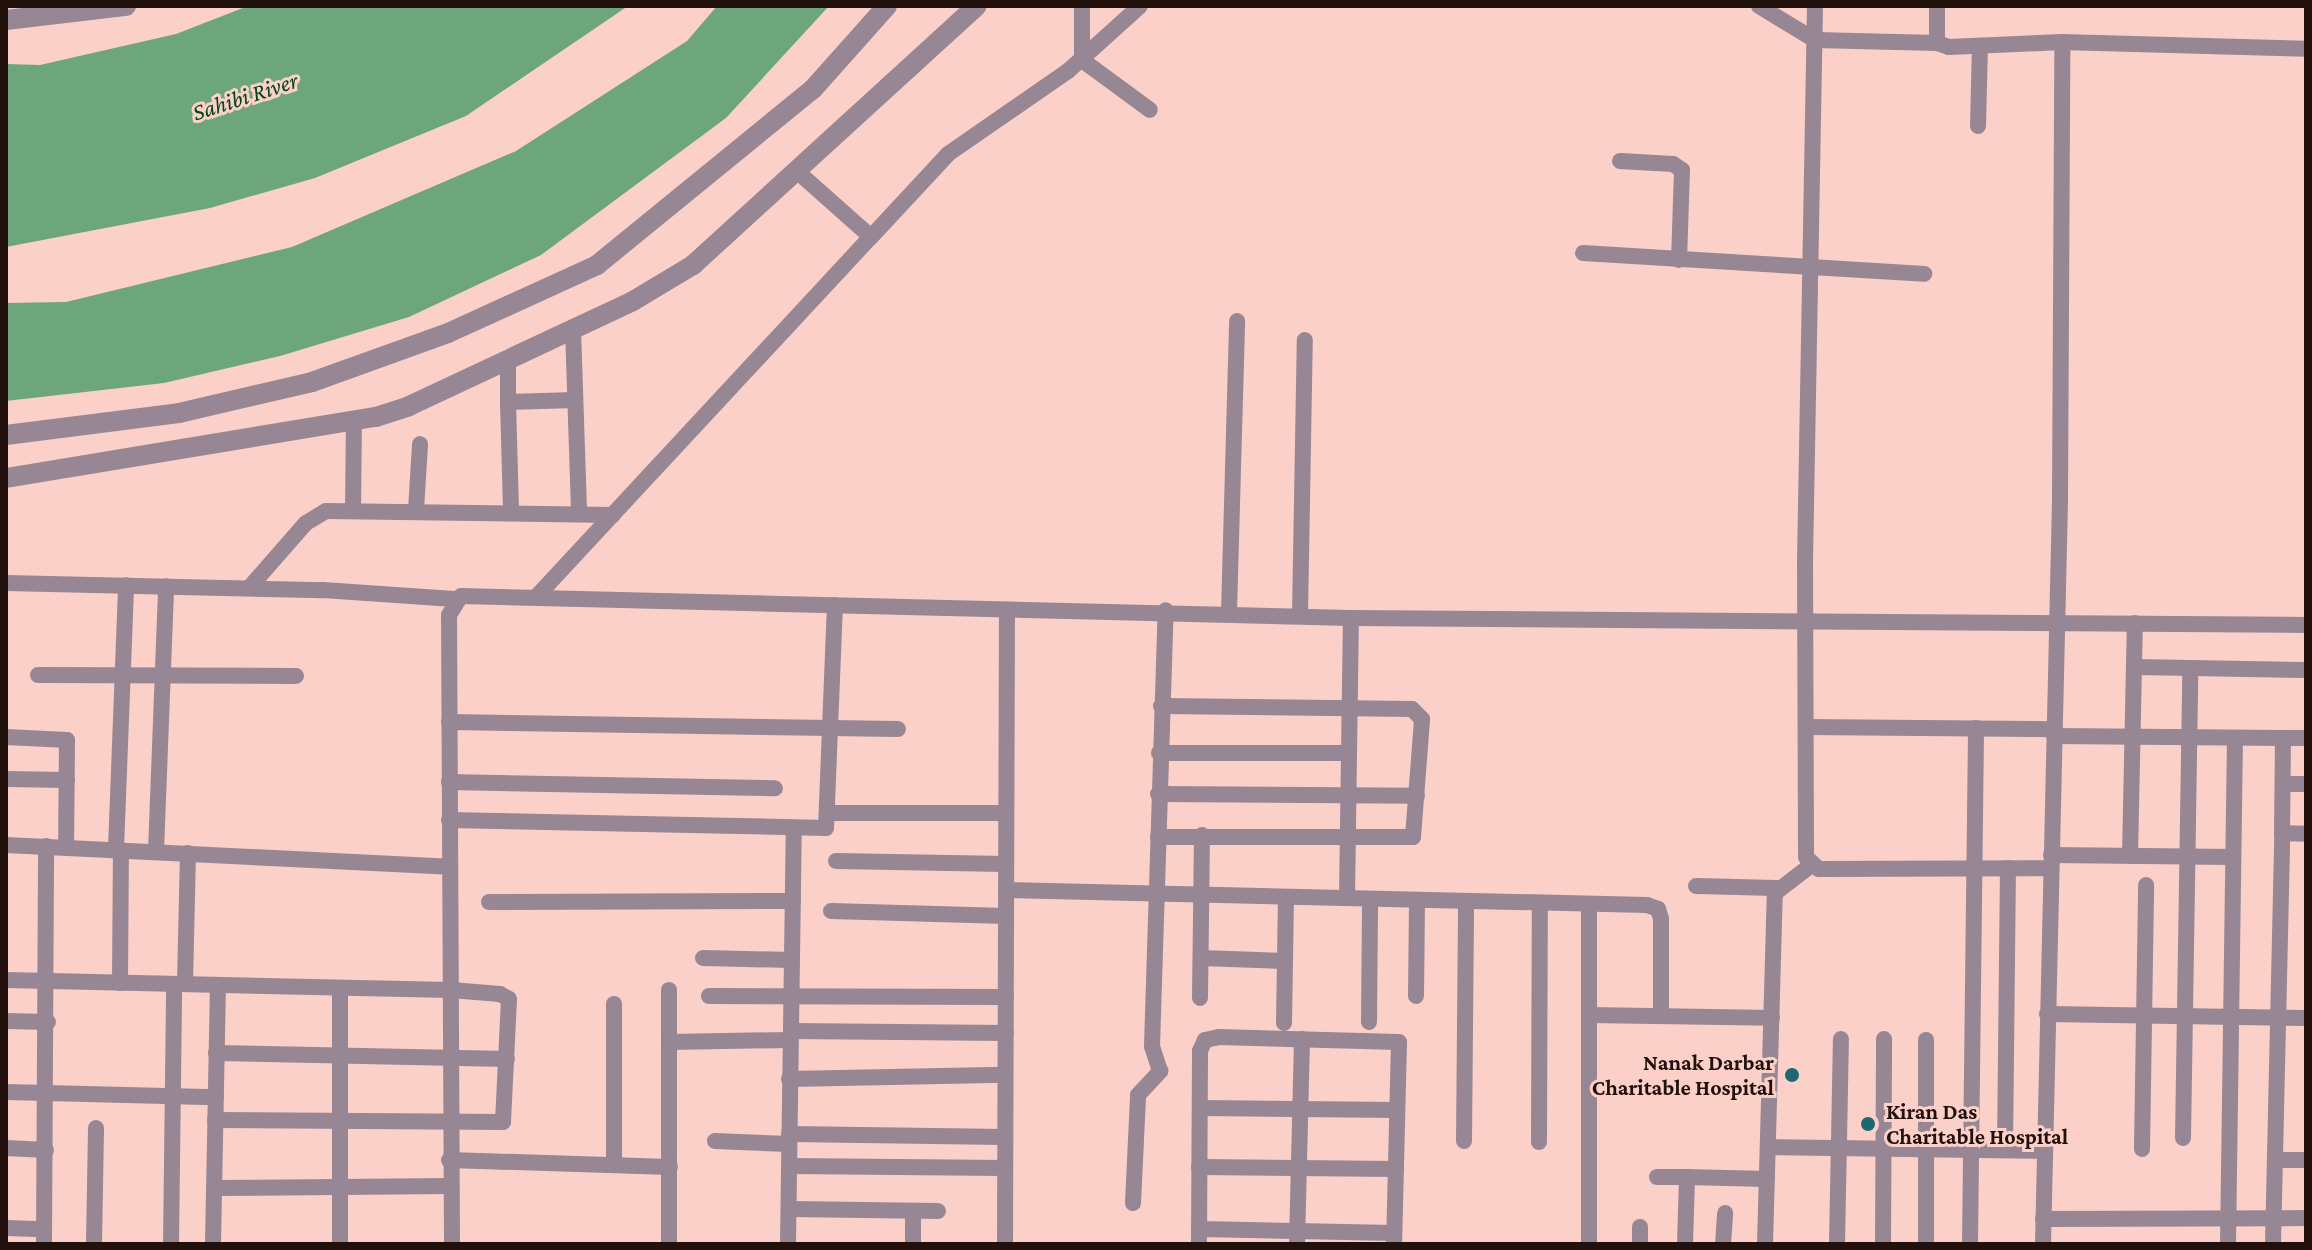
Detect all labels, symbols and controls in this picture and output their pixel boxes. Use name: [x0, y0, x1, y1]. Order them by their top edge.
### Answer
water label: Sahibi River: [189, 65, 301, 127]
place label: Nanak Darbar Charitable Hospital: [1592, 1049, 1774, 1100]
marker: Nanak Darbar Charitable Hospital: [1781, 1064, 1803, 1086]
place label: Kiran Das Charitable Hospital: [1886, 1098, 2068, 1150]
marker: Kiran Das Charitable Hospital: [1857, 1113, 1879, 1135]

